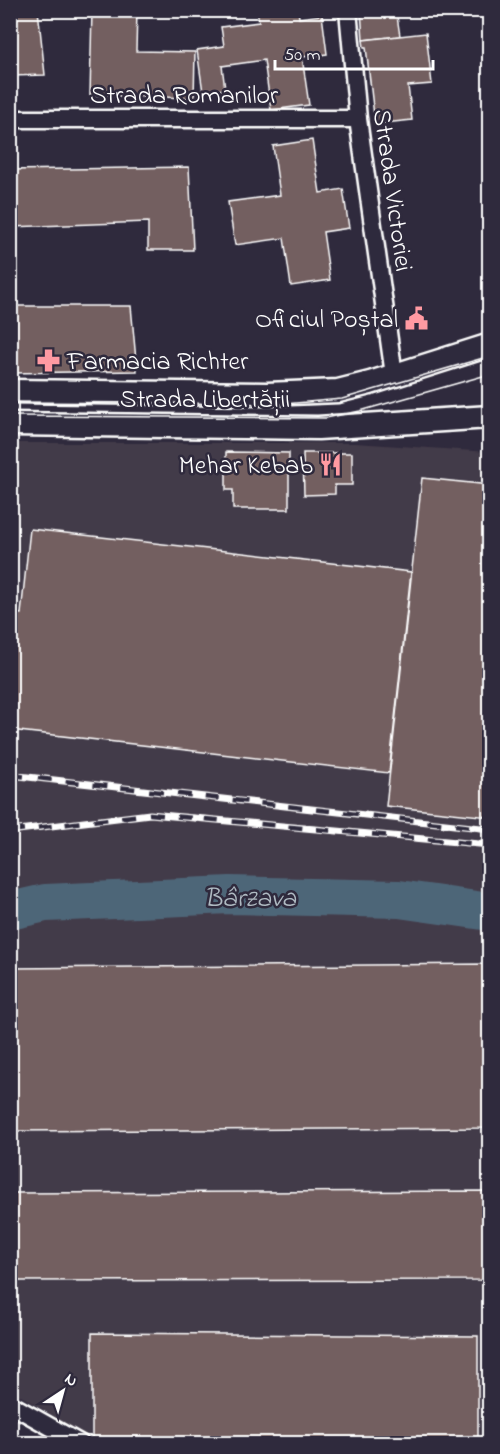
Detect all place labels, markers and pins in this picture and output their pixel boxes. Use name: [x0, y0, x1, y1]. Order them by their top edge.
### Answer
place label: Oficiul Poștal: [255, 302, 398, 340]
public building icon: Oficiul Poștal: [403, 305, 429, 331]
place label: Farmacia Richter: [66, 344, 249, 382]
pharmacy icon: Farmacia Richter: [36, 347, 62, 373]
place label: Mehar Kebab: [179, 448, 313, 486]
restaurant icon: Mehar Kebab: [318, 451, 344, 477]

